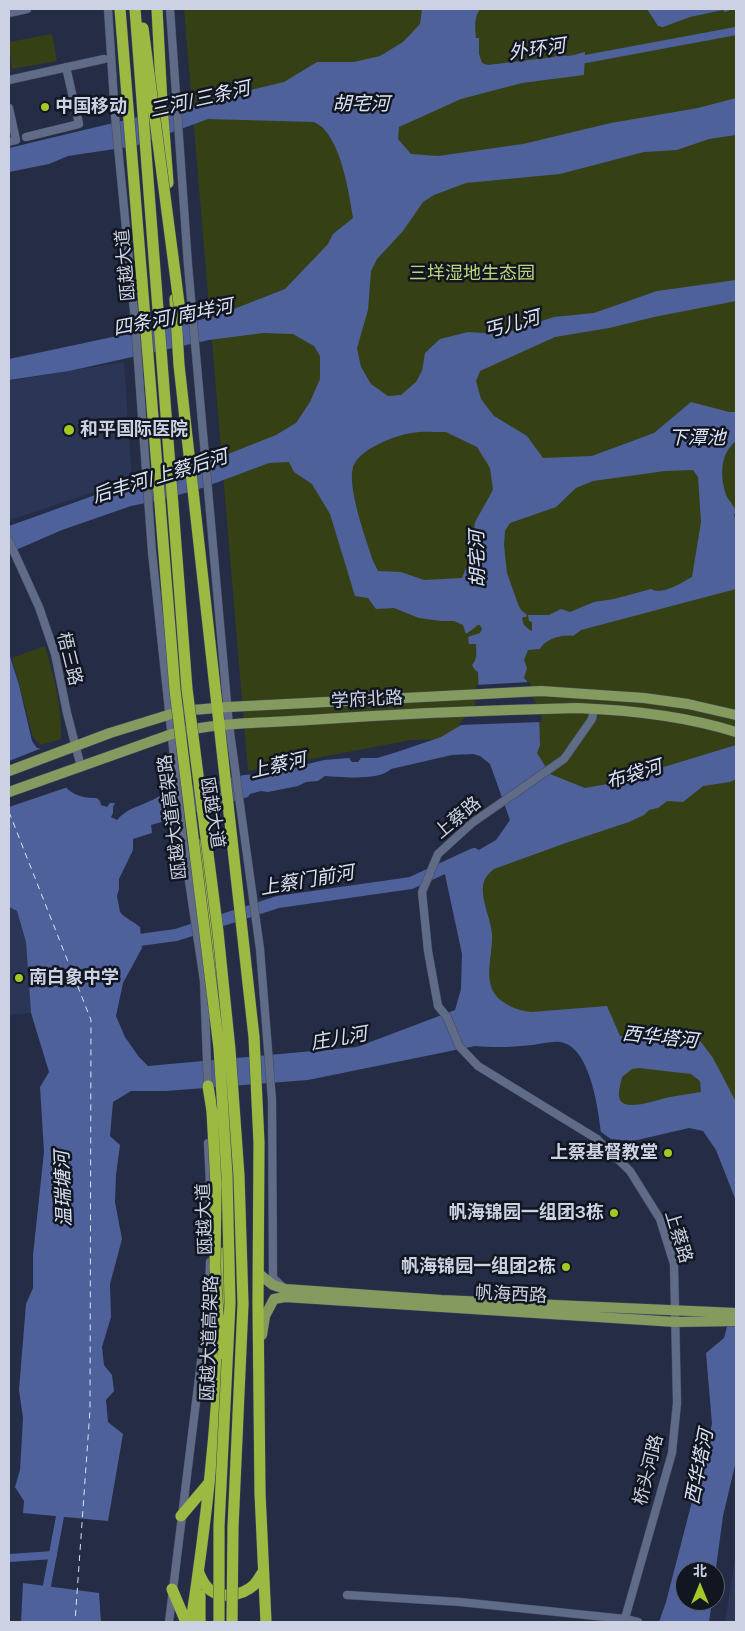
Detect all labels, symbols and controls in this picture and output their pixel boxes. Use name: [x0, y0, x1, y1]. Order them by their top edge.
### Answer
water label: 外环河: [507, 35, 567, 65]
water label: 三河/三条河: [148, 77, 252, 123]
water label: 胡宅河: [333, 94, 389, 116]
place label: 中国移动: [55, 96, 127, 118]
marker: 中国移动: [39, 101, 51, 113]
street label: 瓯越大道: [112, 228, 140, 302]
park label: 三垟湿地生态园: [409, 263, 535, 285]
water label: 四条河/南垟河: [111, 295, 235, 341]
water label: 丐儿河: [482, 307, 542, 343]
place label: 和平国际医院: [80, 419, 188, 441]
marker: 和平国际医院: [62, 423, 76, 437]
water label: 下潭池: [669, 428, 725, 450]
water label: 后丰河/上蔡后河: [90, 446, 230, 508]
water label: 胡宅河: [466, 530, 490, 588]
street label: 梧三路: [52, 630, 86, 688]
street label: 学府北路: [330, 687, 404, 713]
water label: 上蔡河: [248, 748, 308, 784]
street label: 瓯越大道高架路: [155, 753, 191, 881]
water label: 布袋河: [603, 756, 665, 794]
street label: 瓯越大道: [196, 776, 228, 850]
street label: 上蔡路: [430, 792, 486, 844]
water label: 上蔡门前河: [258, 862, 356, 900]
place label: 南白象中学: [29, 967, 119, 989]
marker: 南白象中学: [13, 972, 25, 984]
water label: 庄儿河: [309, 1023, 369, 1055]
water label: 西华塔河: [621, 1023, 699, 1053]
place label: 上蔡基督教堂: [550, 1142, 658, 1164]
marker: 上蔡基督教堂: [662, 1147, 674, 1159]
water label: 温瑞塘河: [51, 1151, 77, 1227]
street label: 瓯越大道: [193, 1183, 217, 1255]
place label: 帆海锦园一组团3栋: [449, 1202, 604, 1224]
marker: 帆海锦园一组团3栋: [608, 1207, 620, 1219]
street label: 上蔡路: [660, 1208, 696, 1266]
place label: 帆海锦园一组团2栋: [401, 1256, 556, 1278]
marker: 帆海锦园一组团2栋: [560, 1261, 572, 1273]
street label: 瓯越大道高架路: [197, 1275, 223, 1401]
street label: 帆海西路: [474, 1282, 548, 1308]
water label: 西华塔河: [682, 1428, 718, 1506]
street label: 桥头河路: [630, 1432, 668, 1508]
north arrow: [675, 1561, 725, 1611]
text: 北: [693, 1563, 707, 1580]

